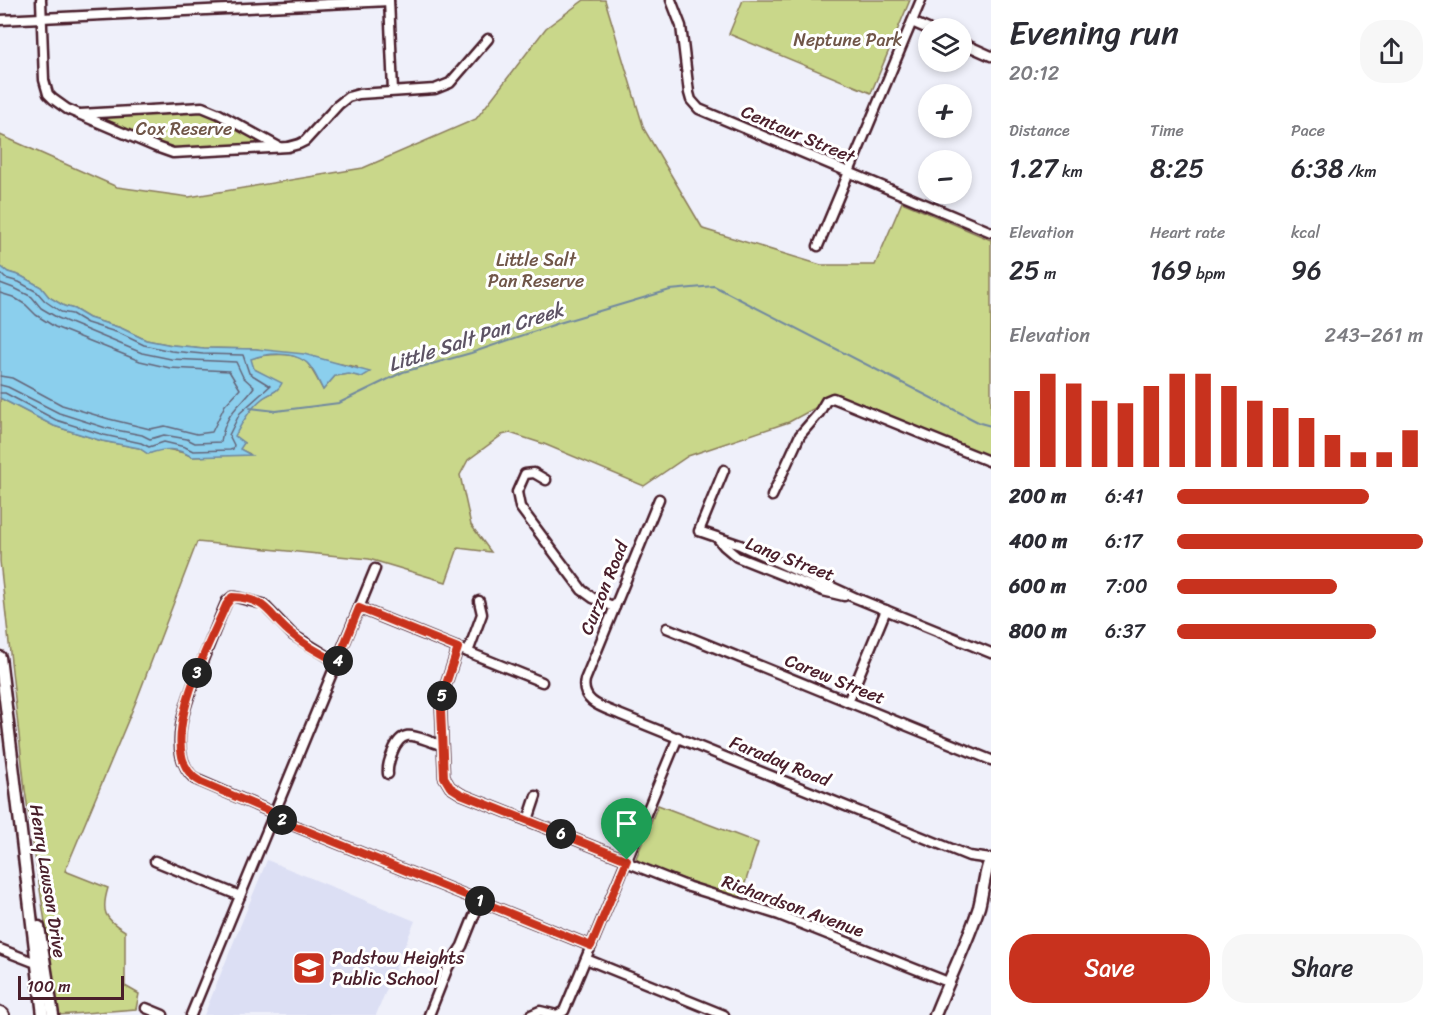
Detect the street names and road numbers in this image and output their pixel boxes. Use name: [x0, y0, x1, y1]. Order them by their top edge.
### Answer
street label: Centaur Street: [736, 96, 861, 173]
street label: Lang Street: [741, 527, 839, 591]
street label: Curzon Road: [571, 535, 638, 640]
street label: Carew Street: [780, 644, 890, 714]
street label: Faraday Road: [725, 726, 837, 796]
street label: Henry Lawson Drive: [20, 802, 76, 960]
street label: Richardson Avenue: [717, 865, 869, 947]

